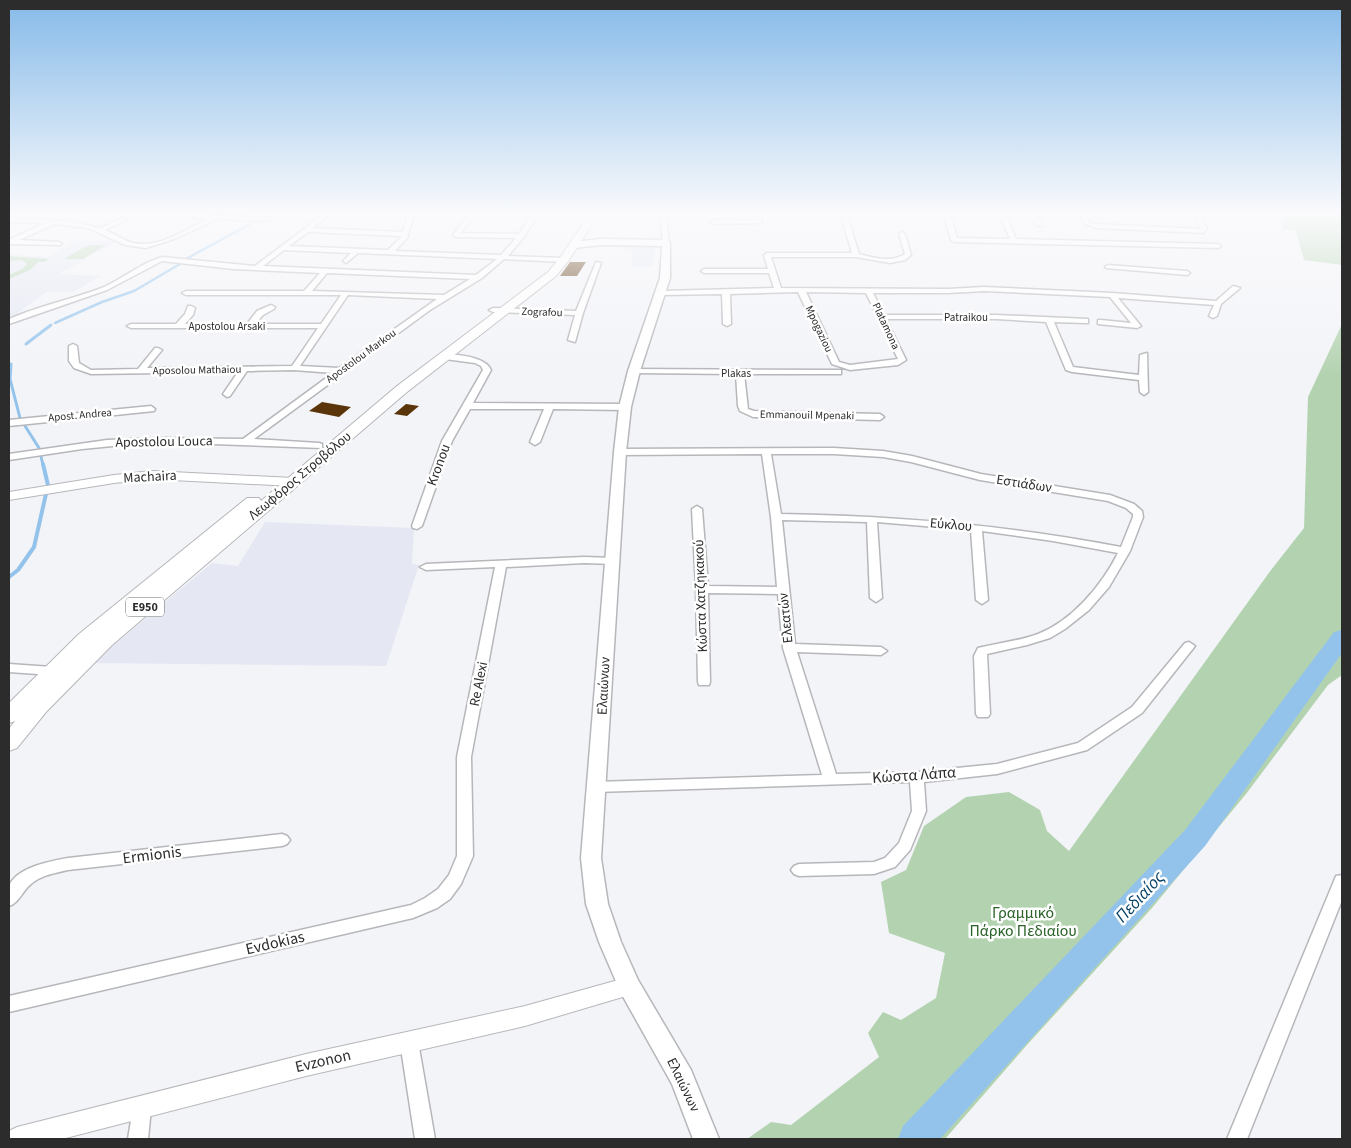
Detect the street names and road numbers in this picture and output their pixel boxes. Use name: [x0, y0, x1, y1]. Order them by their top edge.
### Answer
street label: Platamona: [869, 300, 903, 352]
street label: Mpogaziou: [802, 303, 836, 355]
street label: Zografou: [521, 304, 563, 320]
street label: Patraikou: [944, 310, 988, 325]
street label: Apostolou Arsaki: [189, 319, 265, 334]
street label: Apostolou Markou: [323, 325, 399, 387]
street label: Aposolou Mathaiou: [152, 362, 242, 378]
street label: Plakas: [721, 366, 751, 381]
street label: Apost. Andrea: [48, 405, 112, 425]
street label: Emmanouil Mpenaki: [760, 407, 854, 423]
street label: Λεωφόρος Στροβόλου: [244, 427, 356, 525]
street label: Apostolou Louca: [115, 431, 213, 453]
street label: Kronou: [422, 441, 456, 489]
street label: Machaira: [123, 466, 177, 488]
street label: Εστιάδων: [995, 470, 1054, 498]
street label: Εύκλου: [929, 513, 973, 537]
street label: Κώστα Χατζηκακού: [689, 539, 713, 653]
street label: Ελεατών: [773, 591, 799, 644]
road number: E950: [126, 598, 164, 616]
street label: Ελαιώνων: [592, 656, 616, 715]
street label: Re Alexi: [465, 660, 493, 708]
street label: Κώστα Λάπα: [871, 761, 957, 789]
street label: Ermionis: [121, 840, 183, 870]
street label: Evdokias: [243, 925, 307, 960]
street label: Evzonon: [293, 1044, 353, 1078]
street label: Ελαιώνων: [661, 1055, 705, 1116]

